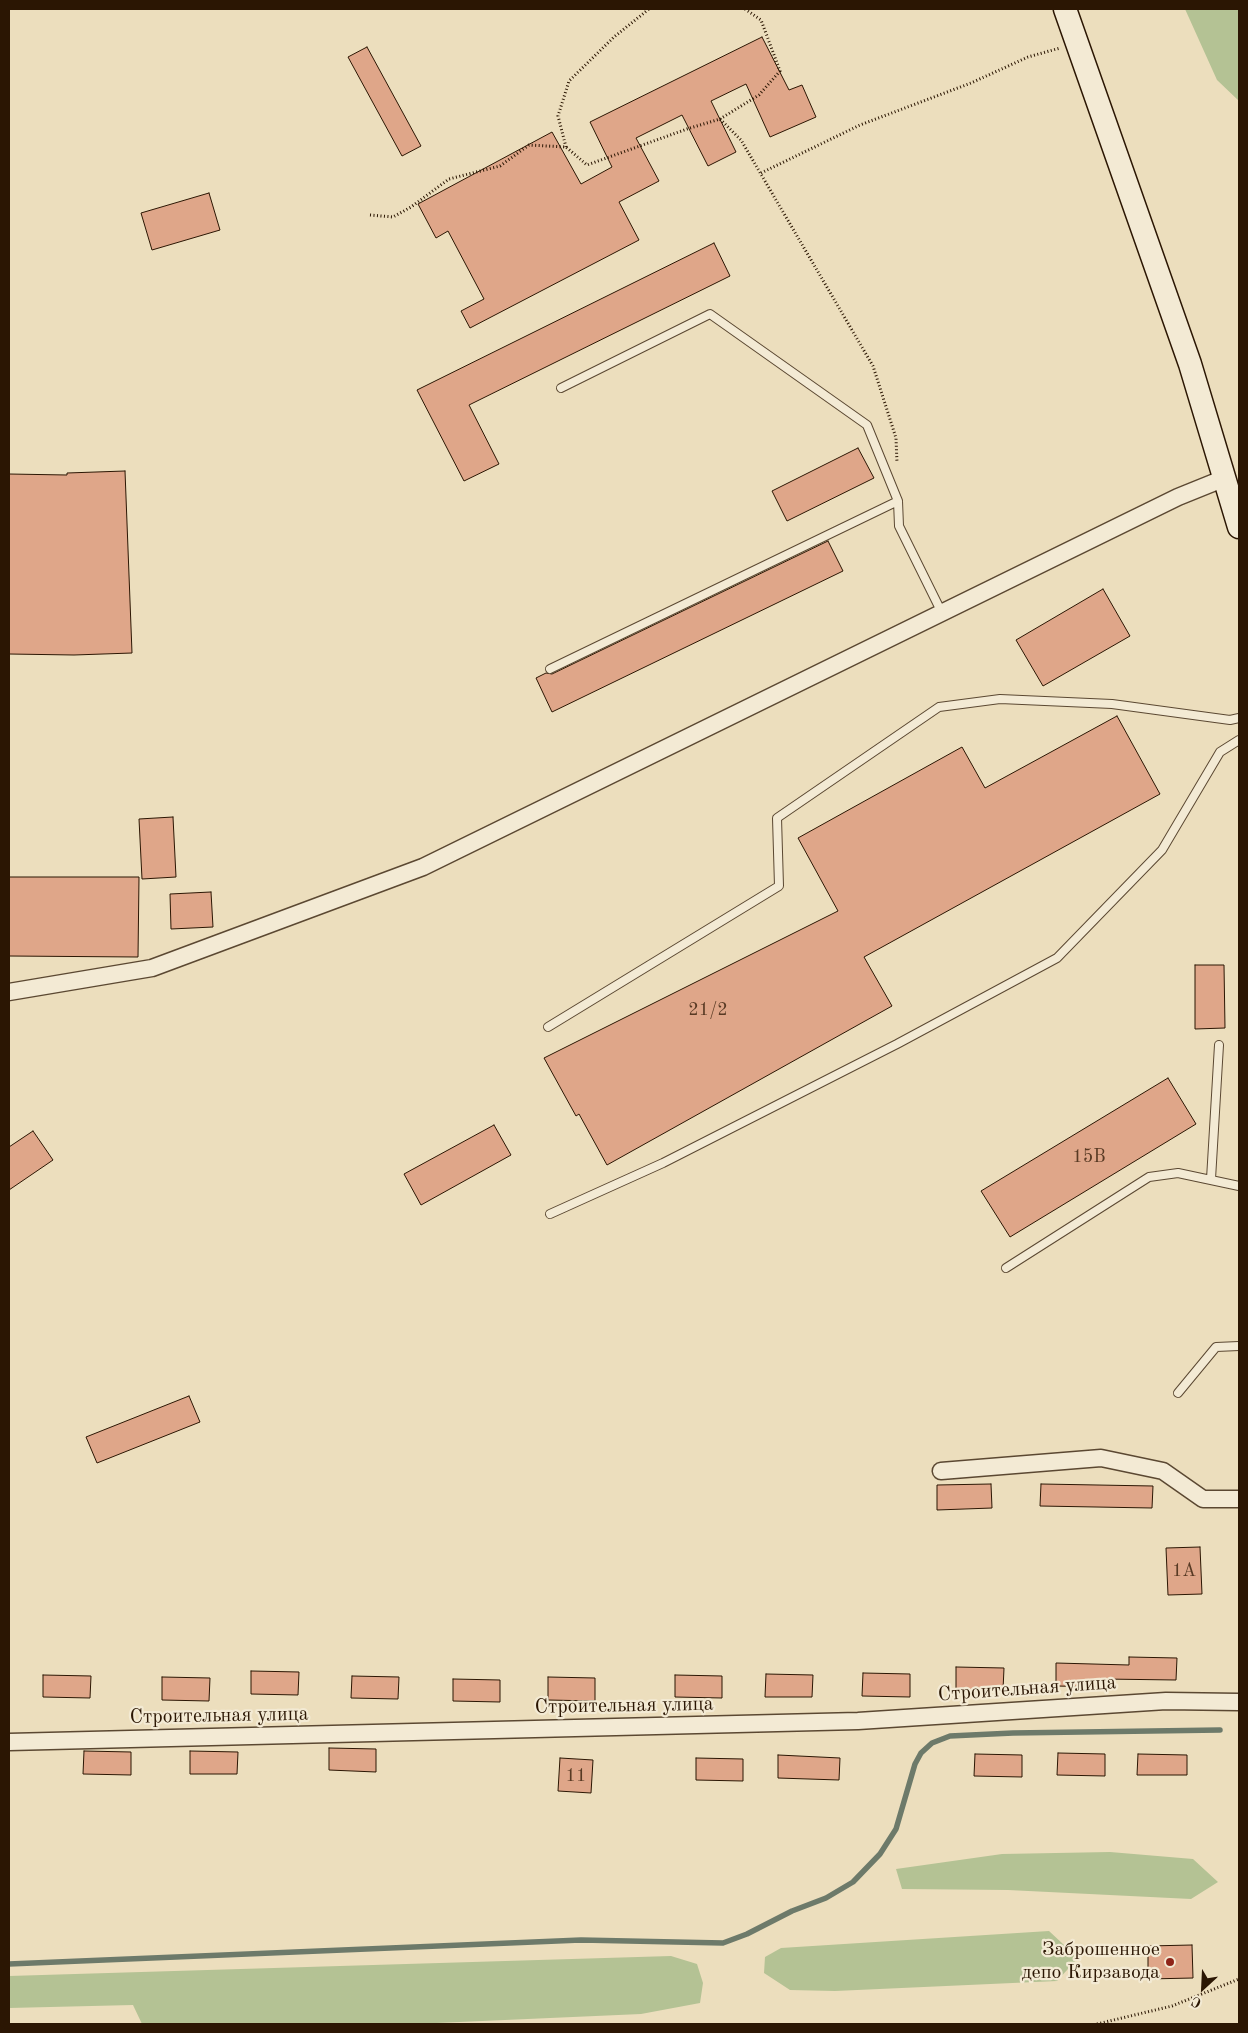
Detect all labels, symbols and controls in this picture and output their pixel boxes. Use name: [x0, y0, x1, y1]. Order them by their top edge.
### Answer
house number: 21/2: [688, 999, 728, 1021]
house number: 15В: [1072, 1146, 1106, 1168]
house number: 1А: [1172, 1560, 1196, 1582]
street label: Строительная улица: [937, 1671, 1117, 1707]
street label: Строительная улица: [534, 1692, 714, 1720]
street label: Строительная улица: [129, 1702, 309, 1730]
house number: 11: [566, 1765, 586, 1787]
place label: Заброшенное депо Кирзавода: [1022, 1938, 1160, 1985]
marker: Заброшенное депо Кирзавода: [1164, 1956, 1176, 1968]
north arrow: [1178, 1963, 1228, 2013]
text: С: [1190, 1993, 1204, 2010]

